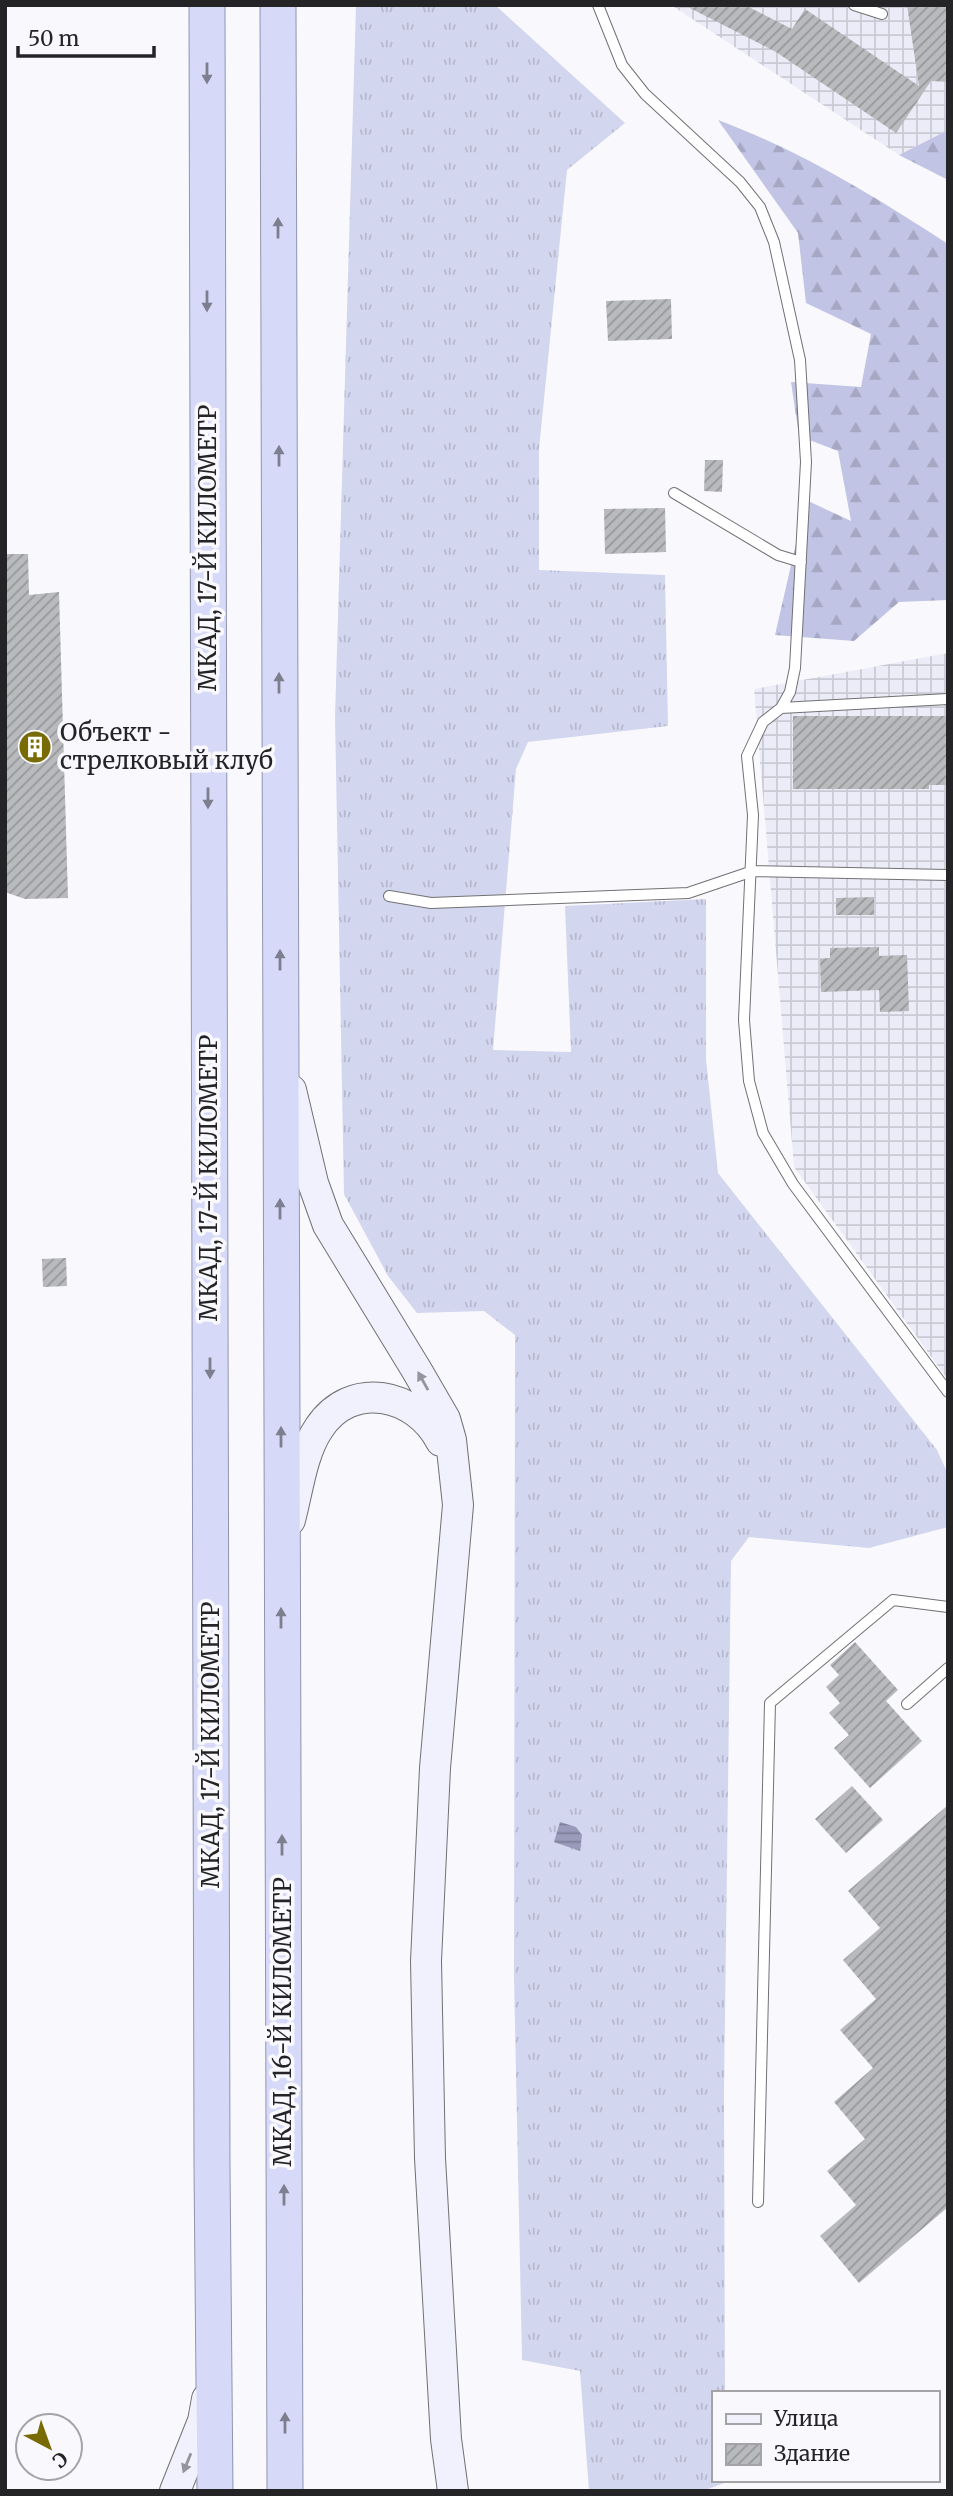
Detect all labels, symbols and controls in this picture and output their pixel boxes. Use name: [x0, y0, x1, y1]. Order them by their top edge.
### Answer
scale bar: [18, 14, 154, 58]
text: 50 m: [28, 25, 79, 52]
one-way arrow: [201, 63, 213, 85]
one-way arrow: [272, 217, 284, 239]
one-way arrow: [201, 290, 213, 312]
street label: МКАД, 17-Й КИЛОМЕТР: [192, 405, 223, 691]
one-way arrow: [273, 444, 285, 466]
one-way arrow: [273, 672, 285, 694]
place label: Объект - стрелковый клуб: [60, 717, 273, 776]
building icon: Объект - стрелковый клуб: [16, 728, 54, 766]
one-way arrow: [202, 787, 214, 809]
one-way arrow: [274, 948, 286, 970]
street label: МКАД, 17-Й КИЛОМЕТР: [193, 1035, 224, 1321]
one-way arrow: [274, 1198, 286, 1220]
one-way arrow: [204, 1358, 216, 1380]
one-way arrow: [417, 1371, 429, 1391]
one-way arrow: [275, 1425, 287, 1447]
street label: МКАД, 17-Й КИЛОМЕТР: [195, 1602, 226, 1888]
one-way arrow: [275, 1606, 287, 1628]
one-way arrow: [276, 1834, 288, 1856]
street label: МКАД, 16-Й КИЛОМЕТР: [267, 1877, 298, 2167]
one-way arrow: [278, 2184, 290, 2206]
legend: [712, 2391, 939, 2482]
text: Улица: [773, 2405, 838, 2432]
one-way arrow: [279, 2411, 291, 2433]
north arrow: [14, 2412, 84, 2482]
text: Здание: [774, 2440, 850, 2467]
text: С: [48, 2447, 73, 2473]
one-way arrow: [181, 2453, 192, 2474]

